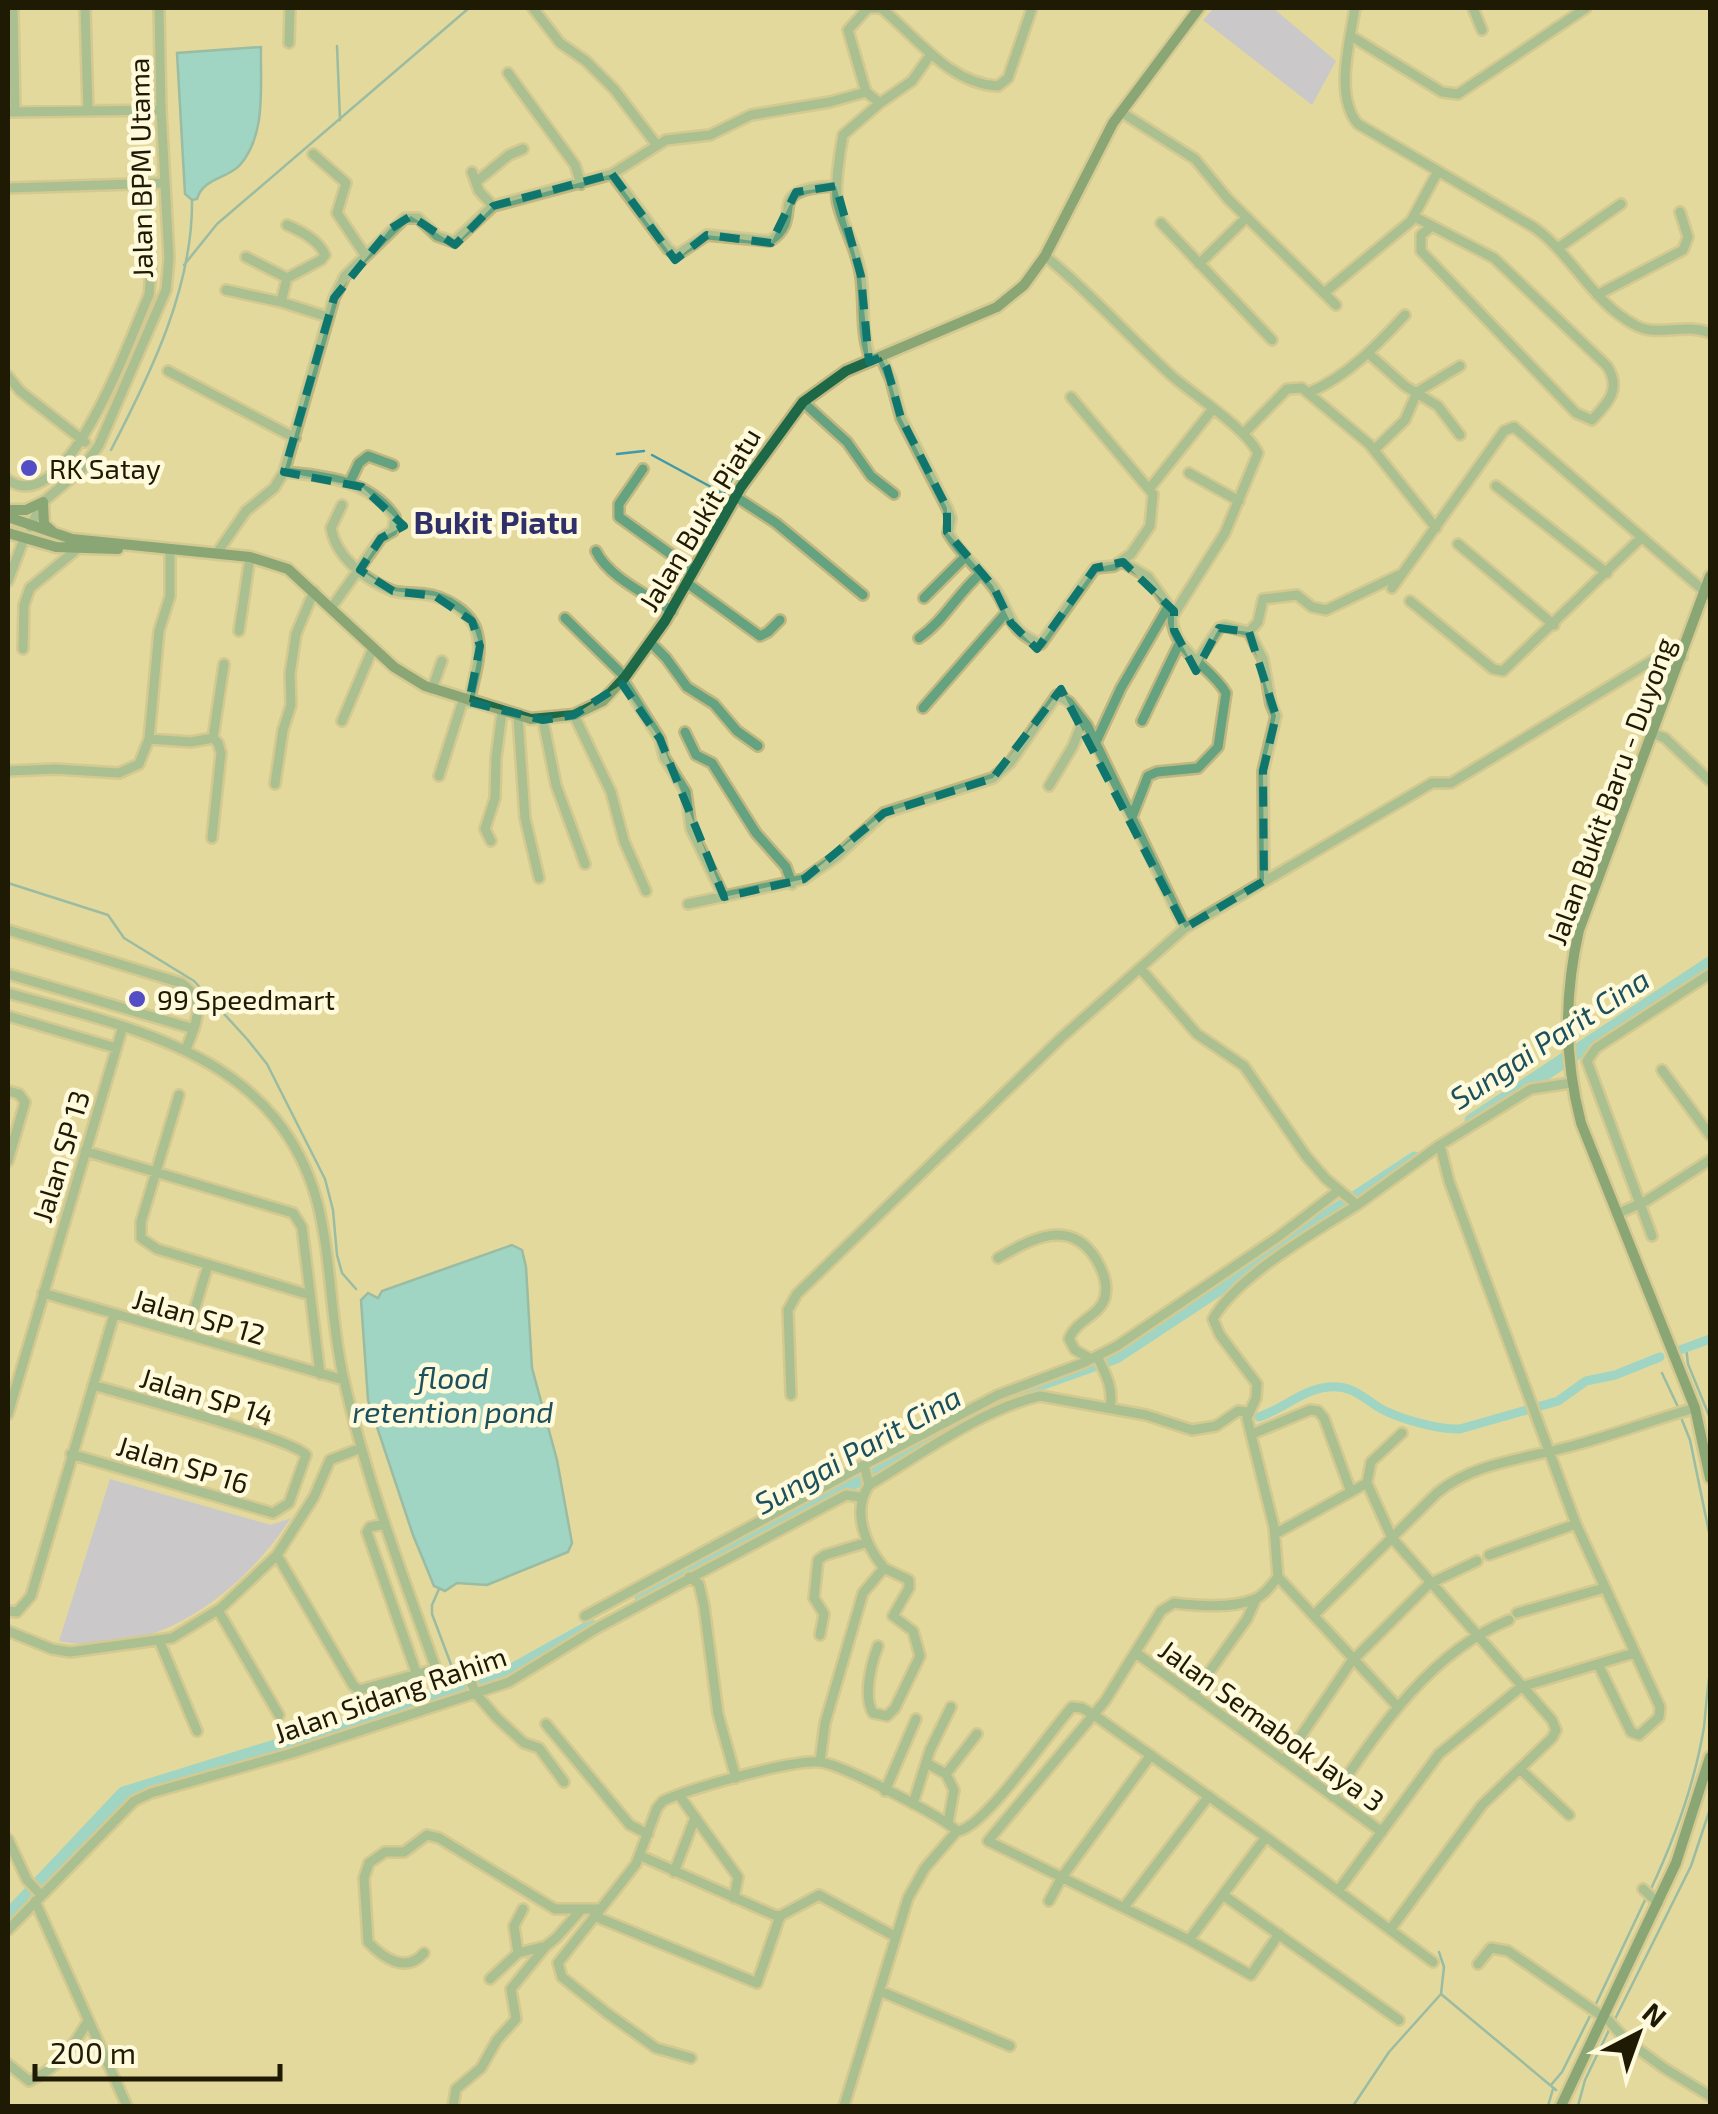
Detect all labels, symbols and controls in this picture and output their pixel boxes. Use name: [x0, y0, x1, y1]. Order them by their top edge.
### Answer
street label: Jalan BPM Utama: [121, 58, 159, 278]
street label: Jalan Bukit Piatu: [631, 421, 767, 617]
place label: RK Satay: [49, 451, 161, 485]
marker: RK Satay: [18, 457, 40, 479]
district label: Bukit Piatu: [413, 502, 579, 540]
street label: Jalan Bukit Baru - Duyong: [1539, 632, 1682, 949]
water label: Sungai Parit Cina: [1442, 960, 1656, 1116]
place label: 99 Speedmart: [157, 982, 335, 1016]
marker: 99 Speedmart: [126, 988, 148, 1010]
street label: Jalan SP 13: [24, 1086, 96, 1226]
street label: Jalan SP 12: [129, 1281, 269, 1351]
water label: flood retention pond: [353, 1359, 553, 1429]
street label: Jalan SP 14: [136, 1360, 278, 1432]
water label: Sungai Parit Cina: [747, 1377, 967, 1521]
street label: Jalan SP 16: [113, 1428, 253, 1500]
street label: Jalan Semabok Jaya 3: [1153, 1632, 1391, 1818]
street label: Jalan Sidang Rahim: [269, 1638, 511, 1750]
north arrow: [1588, 1984, 1688, 2084]
text: N: [1636, 1995, 1674, 2034]
scale bar: [35, 2019, 280, 2081]
text: 200 m: [50, 2034, 136, 2070]

